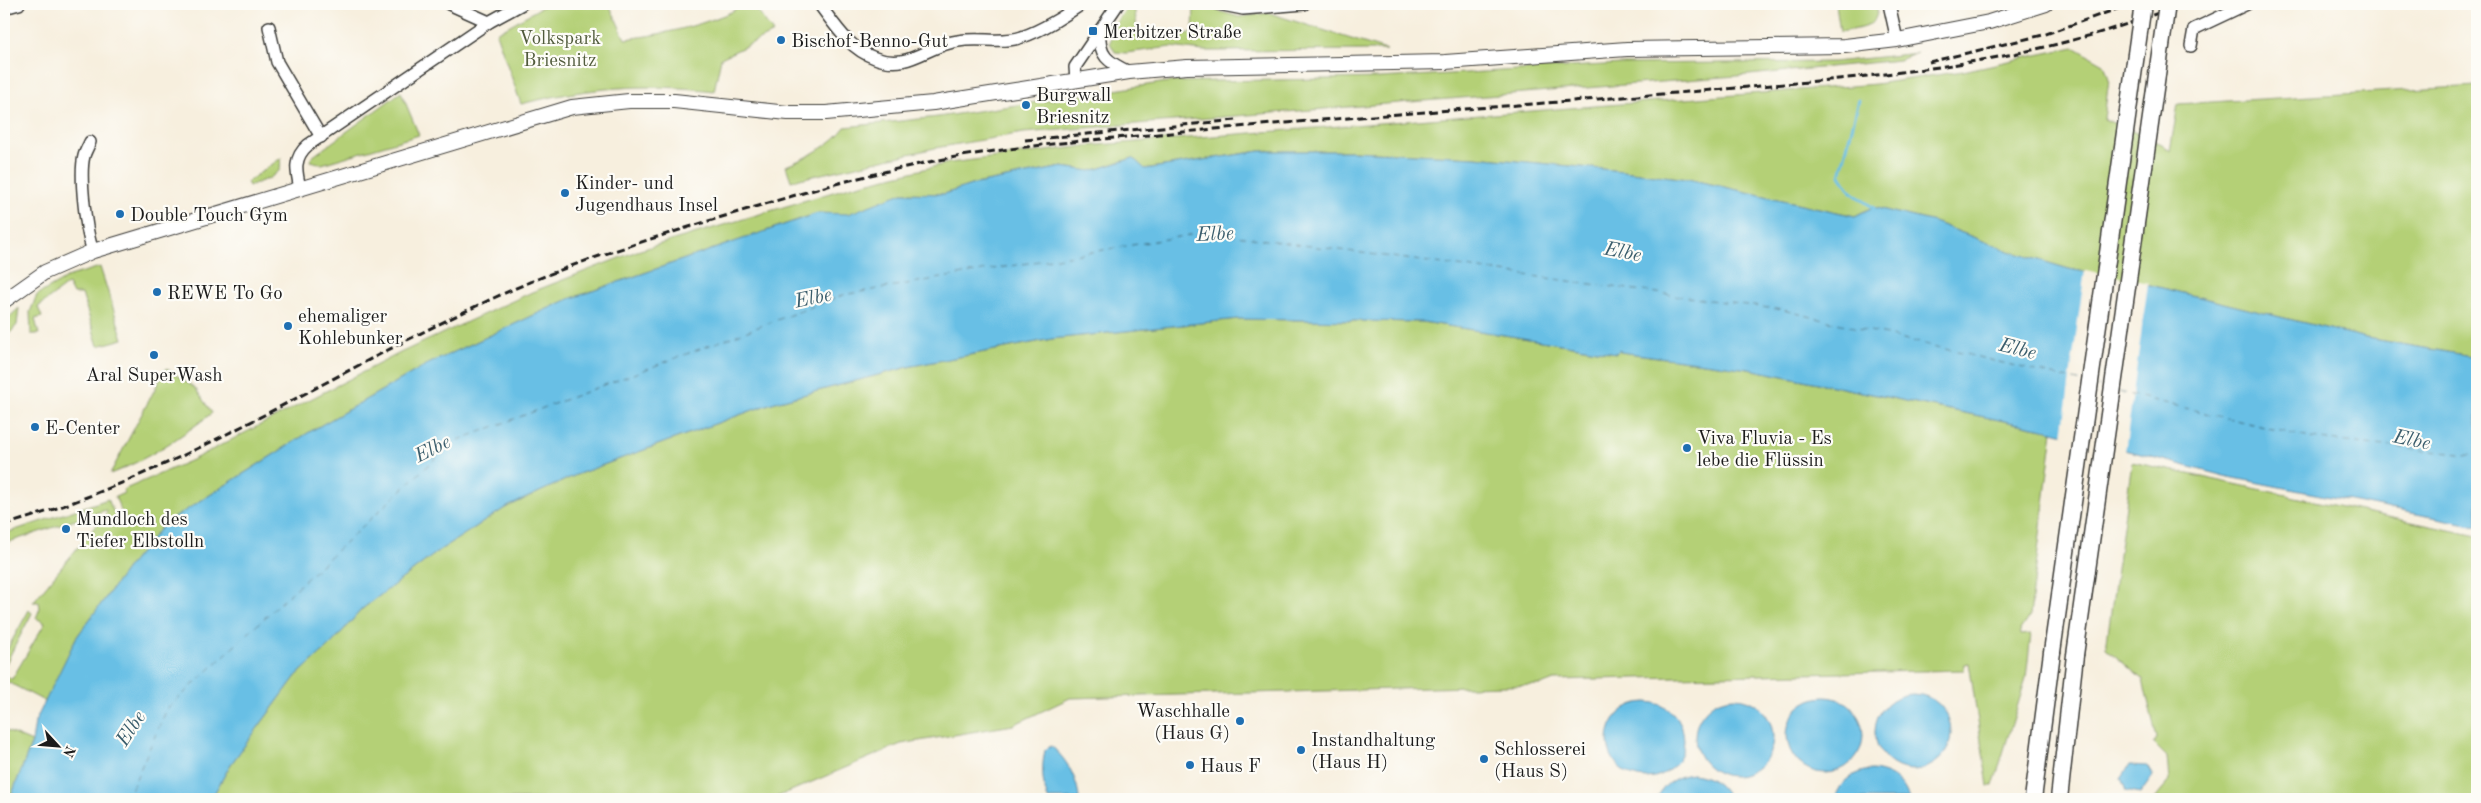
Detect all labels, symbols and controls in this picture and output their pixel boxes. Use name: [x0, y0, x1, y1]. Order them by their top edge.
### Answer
place label: Merbitzer Straße: [1103, 24, 1242, 43]
marker: Merbitzer Straße: [1087, 25, 1099, 37]
park label: Volkspark Briesnitz: [519, 30, 601, 71]
place label: Bischof-Benno-Gut: [791, 33, 948, 52]
marker: Bischof-Benno-Gut: [775, 34, 787, 46]
place label: Burgwall Briesnitz: [1036, 87, 1111, 128]
marker: Burgwall Briesnitz: [1020, 99, 1032, 111]
place label: Kinder- und Jugendhaus Insel: [575, 175, 718, 216]
marker: Kinder- und Jugendhaus Insel: [559, 187, 571, 199]
place label: Double Touch Gym: [130, 207, 288, 226]
marker: Double Touch Gym: [114, 208, 126, 220]
water label: Elbe: [1195, 224, 1234, 246]
water label: Elbe: [1601, 239, 1643, 266]
place label: REWE To Go: [167, 285, 283, 304]
water label: Elbe: [792, 285, 834, 313]
marker: REWE To Go: [151, 286, 163, 298]
place label: ehemaliger Kohlebunker: [298, 308, 403, 349]
marker: ehemaliger Kohlebunker: [282, 320, 294, 332]
water label: Elbe: [1996, 335, 2038, 364]
marker: Aral SuperWash: [148, 349, 160, 361]
place label: Aral SuperWash: [85, 367, 223, 386]
place label: E-Center: [45, 420, 120, 439]
marker: E-Center: [29, 421, 41, 433]
water label: Elbe: [2390, 427, 2432, 455]
place label: Viva Fluvia - Es lebe die Flüssin: [1697, 430, 1832, 471]
water label: Elbe: [411, 432, 454, 468]
marker: Viva Fluvia - Es lebe die Flüssin: [1681, 442, 1693, 454]
place label: Mundloch des Tiefer Elbstolln: [76, 511, 204, 552]
marker: Mundloch des Tiefer Elbstolln: [60, 523, 72, 535]
place label: Waschhalle (Haus G): [1136, 703, 1230, 744]
water label: Elbe: [113, 708, 150, 751]
marker: Waschhalle (Haus G): [1234, 715, 1246, 727]
north arrow: [32, 720, 82, 770]
place label: Instandhaltung (Haus H): [1311, 732, 1436, 773]
place label: Schlosserei (Haus S): [1494, 741, 1586, 782]
text: N: [60, 743, 77, 759]
marker: Instandhaltung (Haus H): [1295, 744, 1307, 756]
marker: Schlosserei (Haus S): [1478, 753, 1490, 765]
place label: Haus F: [1200, 758, 1261, 777]
marker: Haus F: [1184, 759, 1196, 771]

